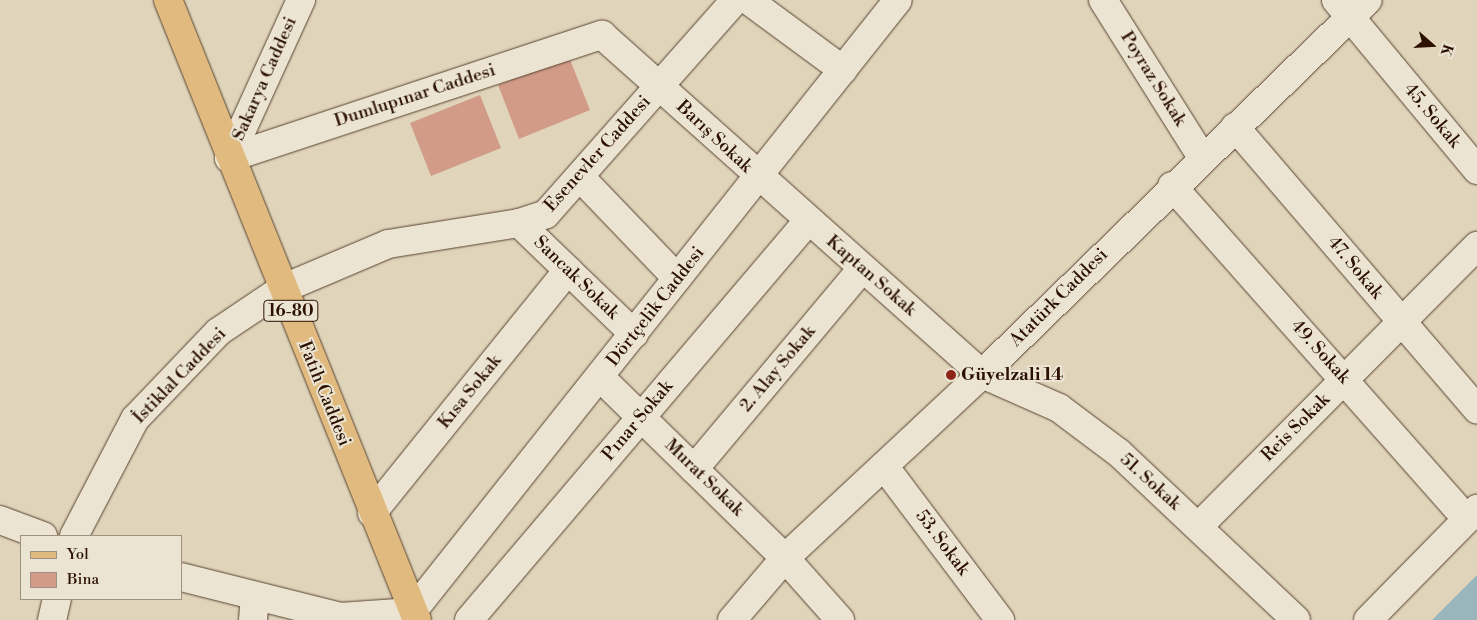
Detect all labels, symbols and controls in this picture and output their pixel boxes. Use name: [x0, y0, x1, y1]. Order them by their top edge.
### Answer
street label: Sakarya Caddesi: [228, 14, 302, 144]
north arrow: [1407, 20, 1457, 70]
street label: Poyraz Sokak: [1115, 28, 1191, 130]
text: K: [1436, 42, 1457, 58]
street label: Dumlupınar Caddesi: [332, 60, 498, 132]
street label: 45. Sokak: [1399, 79, 1465, 153]
street label: Esenevler Caddesi: [540, 91, 656, 217]
street label: Barış Sokak: [672, 96, 756, 178]
street label: Kaptan Sokak: [821, 231, 921, 321]
street label: Sancak Sokak: [529, 232, 623, 324]
street label: 47. Sokak: [1323, 232, 1387, 304]
street label: Dörtçelik Caddesi: [603, 243, 709, 371]
street label: Atatürk Caddesi: [1005, 244, 1113, 352]
road number: 16-80: [262, 298, 320, 324]
street label: 49. Sokak: [1286, 316, 1354, 388]
street label: 2. Alay Sokak: [736, 321, 820, 417]
street label: İstiklal Caddesi: [129, 324, 231, 428]
street label: Fatih Caddesi: [293, 338, 355, 450]
street label: Kısa Sokak: [434, 351, 506, 433]
place label: Güyelzali 14: [961, 364, 1063, 386]
marker: Güyelzali 14: [945, 369, 957, 381]
street label: Pınar Sokak: [598, 376, 678, 466]
street label: Reis Sokak: [1257, 389, 1335, 467]
street label: Murat Sokak: [660, 435, 748, 521]
street label: 51. Sokak: [1115, 449, 1185, 515]
street label: 53. Sokak: [910, 506, 974, 580]
legend: [20, 535, 182, 600]
text: Yol: [67, 545, 89, 564]
text: Bina: [67, 570, 99, 589]

